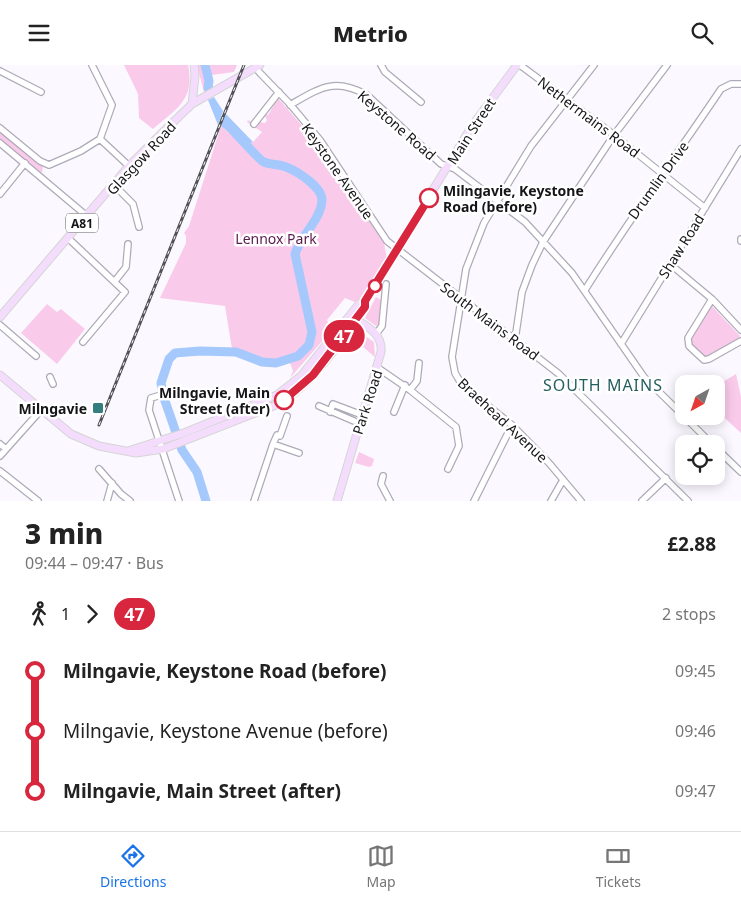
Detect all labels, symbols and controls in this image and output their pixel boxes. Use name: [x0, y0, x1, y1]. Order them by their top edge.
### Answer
text: Metrio: [333, 18, 408, 48]
icon: menu: [25, 19, 53, 47]
icon: search: [688, 19, 716, 47]
street label: Nethermains Road: [534, 72, 644, 162]
street label: Keystone Road: [354, 86, 440, 164]
street label: Main Street: [442, 94, 500, 168]
street label: Glasgow Road: [102, 117, 180, 199]
street label: Keystone Avenue: [298, 119, 378, 223]
street label: Drumlin Drive: [623, 137, 693, 223]
place label: Milngavie, Keystone Road (before): [443, 181, 584, 216]
marker: Milngavie, Keystone Road (before): [419, 188, 439, 208]
street label: Shaw Road: [654, 210, 708, 282]
road number: A81: [66, 213, 98, 233]
park label: Lennox Park: [235, 229, 317, 248]
street label: South Mains Road: [437, 278, 543, 364]
unlabelled marker: [368, 279, 382, 293]
line badge: 47: [322, 320, 366, 352]
text: 47: [334, 324, 354, 348]
street label: Park Road: [348, 367, 386, 437]
street label: Braehead Avenue: [454, 373, 552, 467]
district label: SOUTH MAINS: [543, 374, 663, 396]
north arrow: [675, 375, 725, 425]
map controls: [675, 375, 725, 485]
place label: Milngavie, Main Street (after): [159, 383, 270, 418]
marker: Milngavie, Main Street (after): [274, 390, 294, 410]
place label: Milngavie: [19, 399, 87, 418]
marker: Milngavie: [91, 401, 105, 415]
button: locate: [675, 435, 725, 485]
text: 3 min: [25, 514, 103, 552]
text: £2.88: [667, 531, 716, 557]
text: 09:44 – 09:47 · Bus: [25, 552, 164, 574]
icon: walk: [25, 600, 53, 628]
icon: forward: [78, 600, 106, 628]
text: 47: [124, 602, 145, 626]
text: 1: [61, 603, 70, 625]
text: 2 stops: [662, 603, 716, 625]
text: Milngavie, Keystone Road (before): [63, 658, 387, 684]
text: 09:45: [675, 660, 716, 682]
text: Milngavie, Keystone Avenue (before): [63, 718, 388, 744]
text: 09:46: [675, 720, 716, 742]
text: Milngavie, Main Street (after): [63, 778, 341, 804]
text: 09:47: [675, 780, 716, 802]
tab: Directions: [100, 842, 166, 891]
tab: Map: [367, 842, 396, 891]
tab: Tickets: [596, 842, 641, 891]

